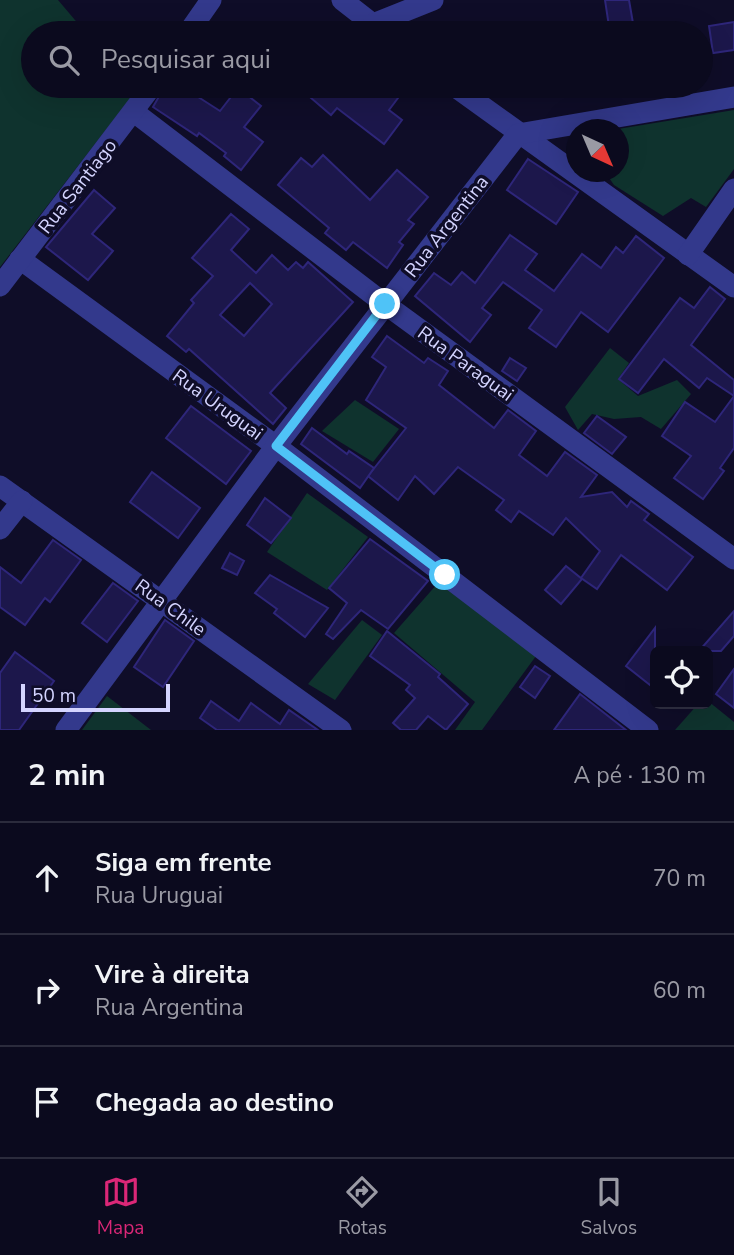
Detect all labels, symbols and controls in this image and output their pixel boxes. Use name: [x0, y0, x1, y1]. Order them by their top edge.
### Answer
search box: [21, 21, 713, 98]
icon: search: [45, 41, 83, 79]
text: Pesquisar aqui: [101, 42, 271, 77]
north arrow: [566, 119, 629, 182]
street label: Rua Santiago: [33, 134, 123, 239]
street label: Rua Argentina: [399, 170, 495, 283]
route end: [369, 288, 400, 319]
street label: Rua Paraguai: [412, 320, 519, 408]
street label: Rua Uruguai: [167, 363, 268, 446]
route start: [429, 559, 460, 590]
street label: Rua Chile: [130, 573, 211, 642]
map controls: [650, 646, 713, 709]
button: locate: [650, 646, 713, 709]
scale bar: [21, 681, 170, 713]
text: 50 m: [32, 683, 76, 709]
text: 2 min: [28, 755, 106, 796]
text: A pé · 130 m: [574, 760, 706, 791]
text: Siga em frente: [95, 845, 272, 880]
icon: ahead: [28, 859, 66, 897]
text: 70 m: [653, 863, 706, 894]
text: Rua Uruguai: [95, 880, 223, 911]
text: Vire à direita: [95, 957, 250, 992]
icon: right: [28, 971, 66, 1009]
text: 60 m: [653, 975, 706, 1006]
text: Rua Argentina: [95, 992, 244, 1023]
icon: arrive: [28, 1083, 66, 1121]
text: Chegada ao destino: [95, 1085, 334, 1120]
tab: Mapa: [97, 1173, 144, 1241]
tab: Rotas: [338, 1173, 387, 1241]
tab: Salvos: [581, 1173, 637, 1241]

